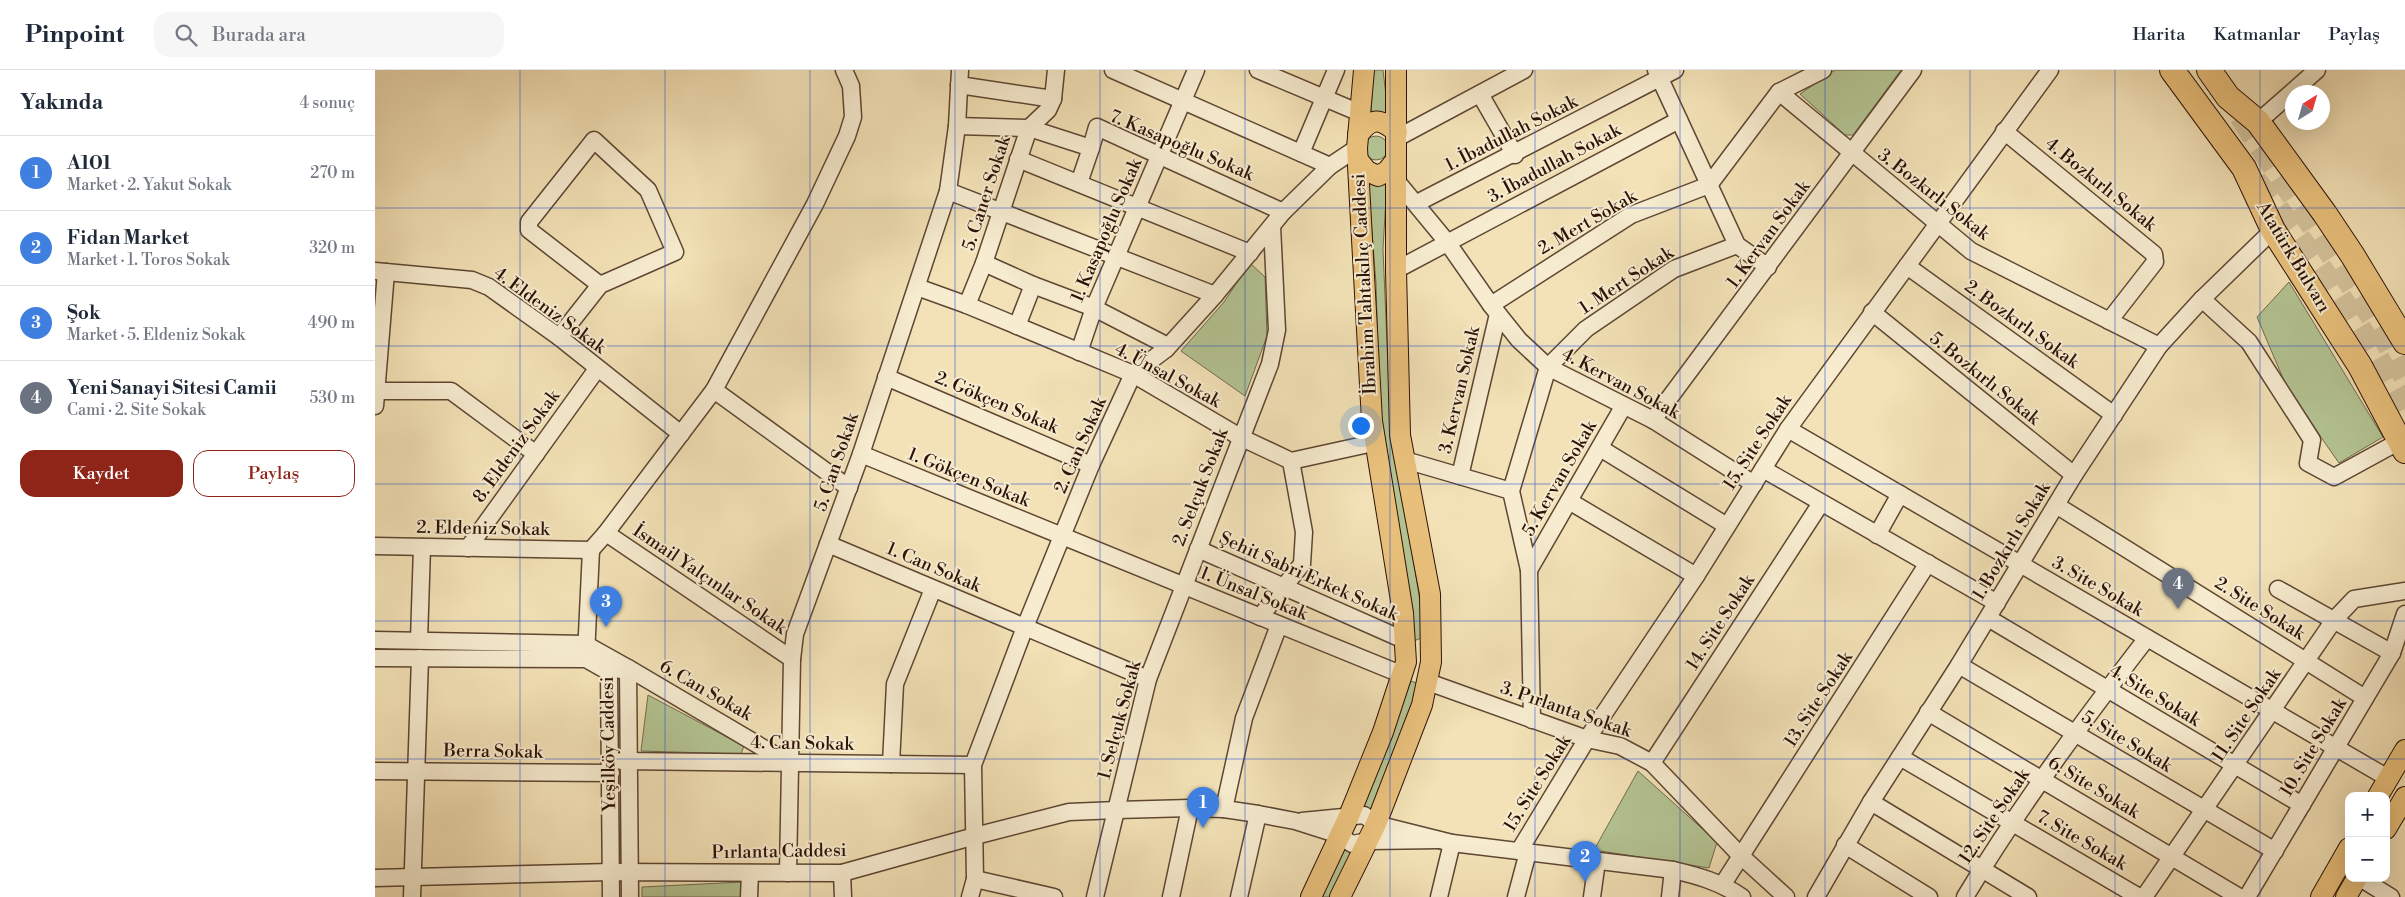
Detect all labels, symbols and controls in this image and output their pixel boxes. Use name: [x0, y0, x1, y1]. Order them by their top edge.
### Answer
search box: [154, 12, 504, 57]
text: Pinpoint: [25, 20, 124, 50]
icon: search: [172, 21, 200, 49]
text: Burada ara: [212, 23, 306, 47]
text: Harita: [2132, 23, 2185, 46]
text: Katmanlar: [2213, 23, 2301, 46]
text: Paylaş: [2329, 23, 2380, 46]
north arrow: [2285, 85, 2330, 130]
street label: 1. İbadullah Sokak: [1441, 89, 1583, 177]
text: Yakında: [20, 90, 103, 116]
text: 4 sonuç: [299, 93, 355, 113]
street label: 7. Kasapoğlu Sokak: [1106, 105, 1259, 187]
street label: 3. İbadullah Sokak: [1484, 118, 1626, 208]
street label: 5. Caner Sokak: [957, 131, 1016, 253]
street label: 4. Bozkırlı Sokak: [2040, 132, 2162, 237]
street label: 3. Bozkırlı Sokak: [1873, 144, 1996, 246]
text: A101: [67, 151, 111, 175]
street label: 1. Kasapoğlu Sokak: [1066, 153, 1148, 305]
text: 1: [32, 163, 40, 183]
text: 270 m: [310, 163, 355, 183]
street label: İbrahim Tahtakılıç Caddesi: [1347, 173, 1382, 395]
text: Market · 2. Yakut Sokak: [67, 175, 231, 195]
street label: 1. Kervan Sokak: [1722, 175, 1816, 293]
street label: 2. Mert Sokak: [1534, 184, 1642, 260]
street label: Atatürk Bulvarı: [2251, 197, 2336, 317]
text: Fidan Market: [67, 226, 189, 250]
text: 2: [31, 238, 41, 258]
text: 320 m: [309, 238, 355, 258]
street label: 1. Mert Sokak: [1575, 240, 1679, 320]
text: Market · 1. Toros Sokak: [67, 250, 230, 270]
street label: 4. Eldeniz Sokak: [489, 262, 612, 360]
street label: 2. Bozkırlı Sokak: [1960, 275, 2085, 375]
text: Şok: [67, 301, 101, 325]
text: 3: [31, 313, 41, 333]
text: 490 m: [308, 313, 355, 333]
street label: 3. Kervan Sokak: [1434, 323, 1486, 456]
text: Market · 5. Eldeniz Sokak: [67, 325, 245, 345]
street label: 5. Bozkırlı Sokak: [1925, 327, 2046, 431]
street label: 4. Ünsal Sokak: [1111, 338, 1226, 414]
street label: 4. Kervan Sokak: [1558, 343, 1685, 425]
street label: 2. Gökçen Sokak: [932, 366, 1064, 439]
text: Yeni Sanayi Sitesi Camii: [67, 376, 277, 400]
street label: 8. Eldeniz Sokak: [468, 384, 566, 507]
text: 4: [31, 388, 41, 408]
text: 530 m: [309, 388, 355, 408]
street label: 15. Site Sokak: [1718, 389, 1798, 495]
street label: 2. Can Sokak: [1049, 392, 1113, 497]
text: Cami · 2. Site Sokak: [67, 400, 206, 420]
street label: 5. Can Sokak: [809, 408, 865, 514]
your location: [1348, 413, 1374, 439]
street label: 5. Kervan Sokak: [1517, 415, 1603, 540]
street label: 2. Selçuk Sokak: [1167, 424, 1234, 549]
street label: 1. Gökçen Sokak: [904, 442, 1035, 513]
button: Kaydet: [20, 450, 183, 497]
button: Paylaş: [193, 450, 355, 497]
street label: 1. Bozkırlı Sokak: [1967, 477, 2057, 605]
street label: 2. Eldeniz Sokak: [416, 516, 551, 541]
street label: İsmail Yalçınlar Sokak: [628, 519, 792, 640]
street label: Şehit Sabri Erkek Sokak: [1216, 527, 1403, 627]
street label: 1. Can Sokak: [883, 537, 986, 598]
street label: 3. Site Sokak: [2048, 551, 2149, 623]
street label: 1. Ünsal Sokak: [1196, 561, 1313, 626]
pin: 4: [2162, 568, 2194, 609]
street label: 14. Site Sokak: [1681, 569, 1761, 675]
street label: 2. Site Sokak: [2210, 572, 2311, 646]
pin: 3: [590, 586, 622, 627]
street label: 13. Site Sokak: [1779, 646, 1859, 752]
street label: 6. Can Sokak: [655, 655, 758, 727]
street label: 1. Selçuk Sokak: [1093, 657, 1147, 782]
street label: 4. Site Sokak: [2105, 659, 2206, 733]
street label: 11. Site Sokak: [2207, 663, 2287, 767]
street label: Yeşilköy Caddesi: [596, 676, 621, 813]
street label: 3. Pırlanta Sokak: [1497, 676, 1636, 743]
street label: 10. Site Sokak: [2275, 692, 2353, 801]
street label: 5. Site Sokak: [2077, 705, 2178, 778]
street label: 15. Site Sokak: [1499, 729, 1577, 836]
street label: 4. Can Sokak: [750, 731, 855, 756]
street label: Berra Sokak: [442, 739, 544, 764]
street label: 6. Site Sokak: [2044, 751, 2145, 825]
street label: 12. Site Sokak: [1954, 763, 2036, 868]
pin: 1: [1187, 787, 1219, 828]
map controls: [2345, 792, 2390, 882]
button: +: [2345, 792, 2390, 837]
street label: 7. Site Sokak: [2032, 805, 2132, 876]
button: −: [2345, 837, 2390, 882]
street label: Pırlanta Caddesi: [711, 839, 847, 864]
pin: 2: [1569, 841, 1601, 882]

